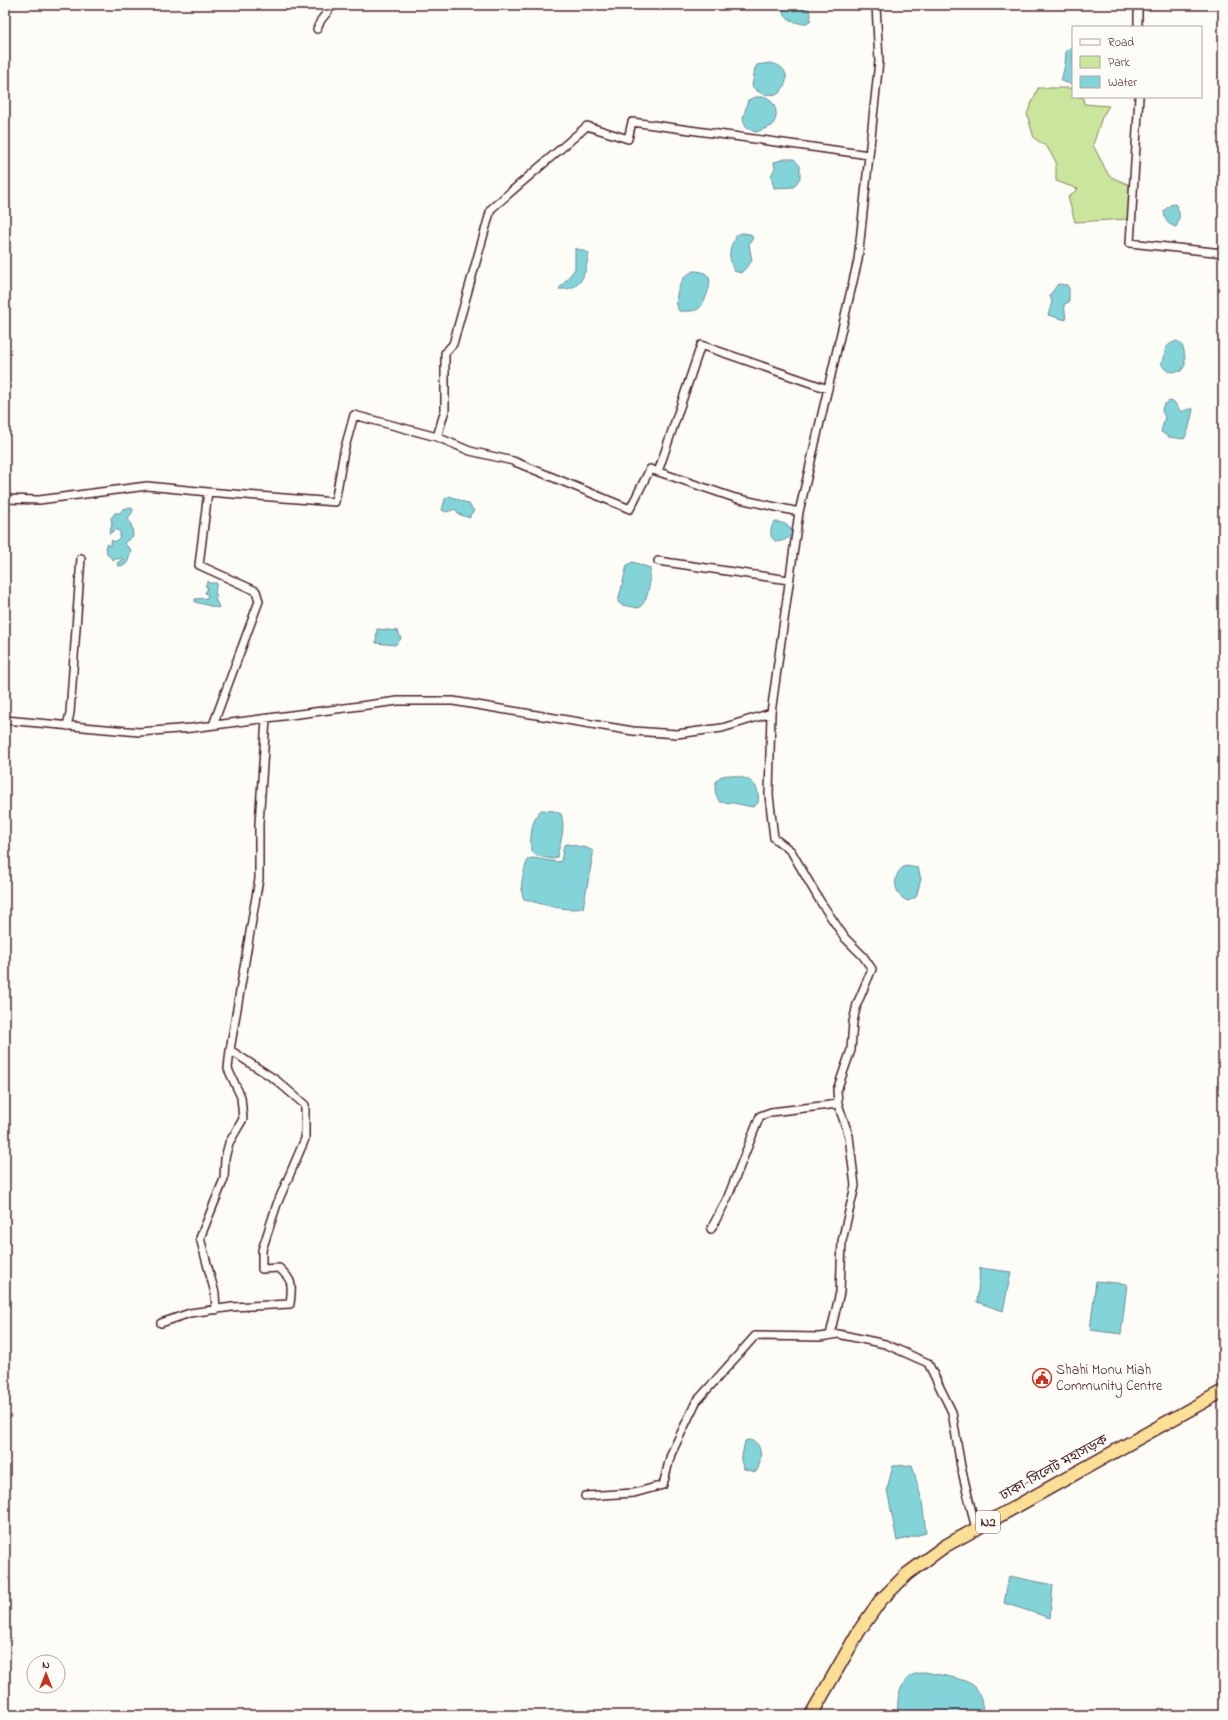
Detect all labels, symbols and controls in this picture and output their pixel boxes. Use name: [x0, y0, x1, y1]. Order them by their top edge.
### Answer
legend: [1072, 26, 1202, 98]
text: Road: [1108, 34, 1134, 52]
text: Park: [1108, 54, 1130, 72]
text: Water: [1108, 74, 1137, 92]
place label: Shahi Monu Miah Community Centre: [1056, 1360, 1163, 1398]
public building icon: Shahi Monu Miah Community Centre: [1031, 1367, 1053, 1389]
street label: ঢাকা-সিলেট মহাসড়ক: [995, 1429, 1112, 1507]
road number: N2: [976, 1511, 1000, 1533]
north arrow: [26, 1654, 66, 1694]
text: N: [42, 1657, 50, 1673]

